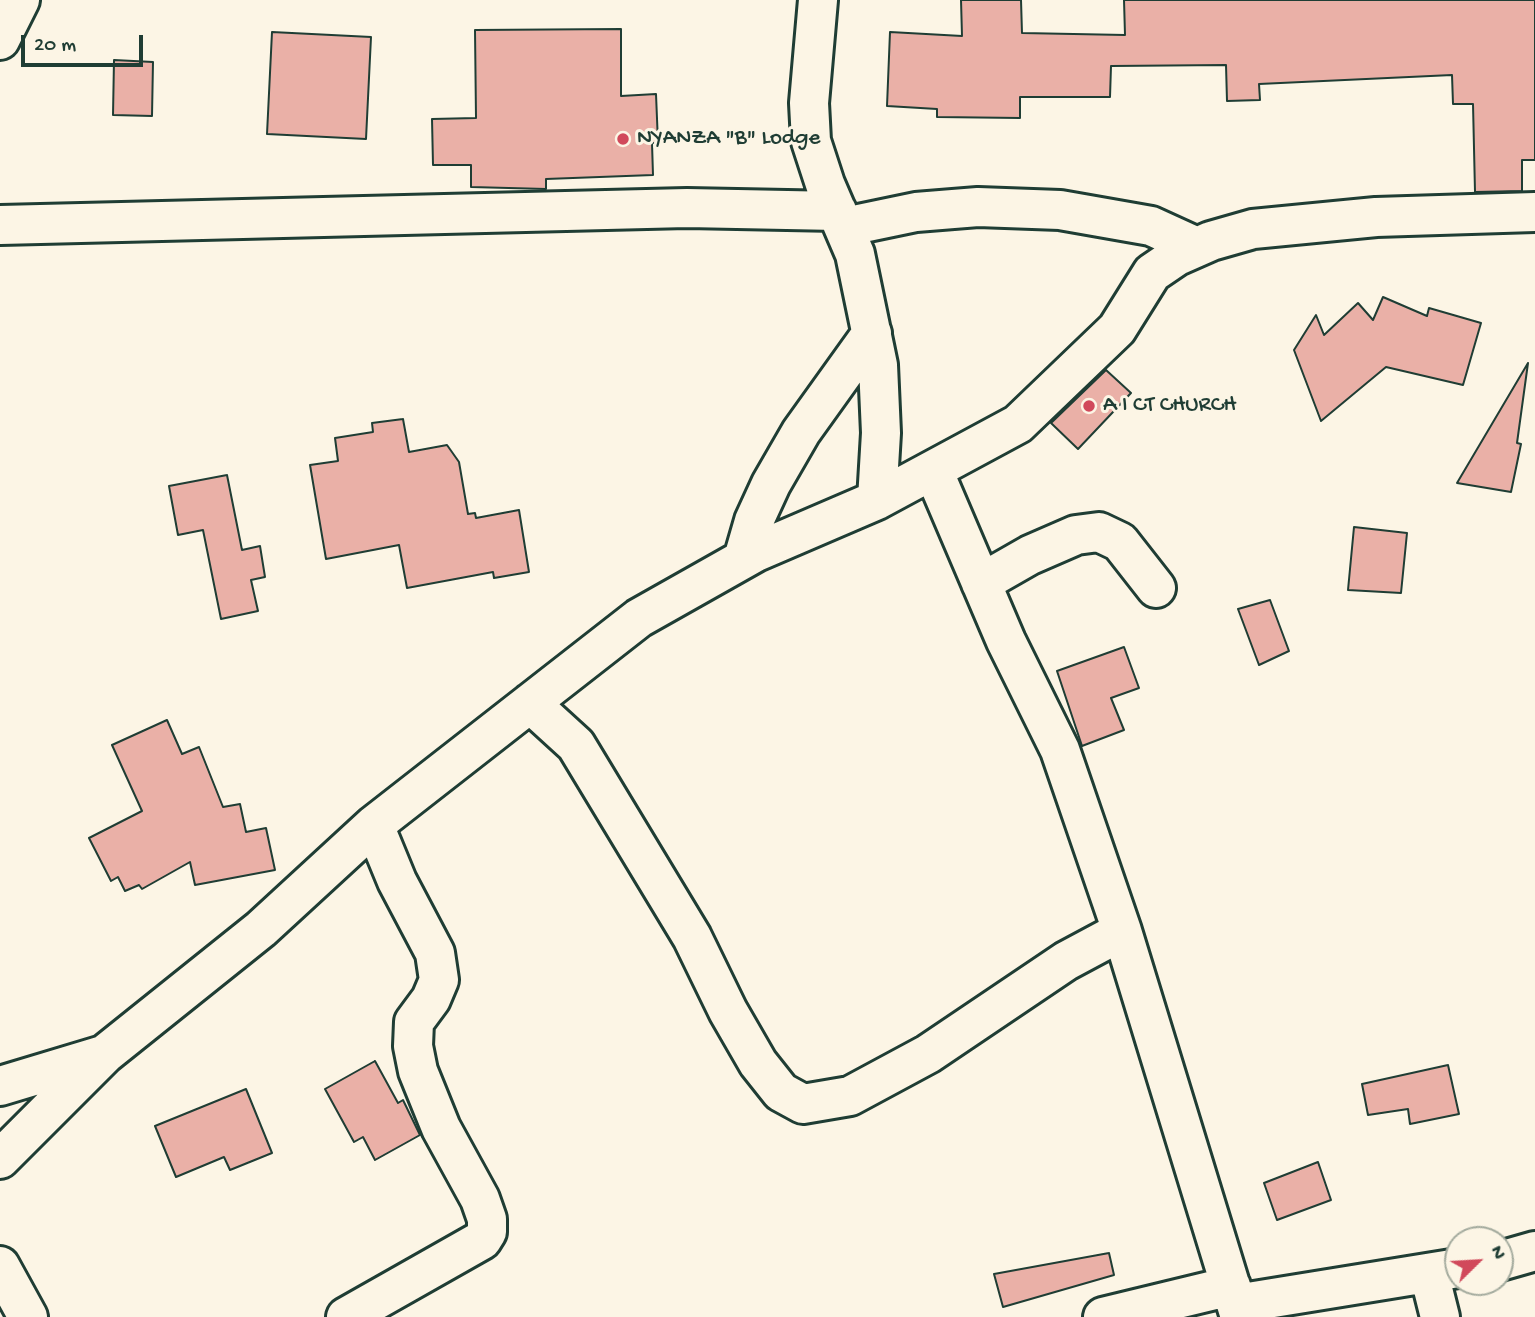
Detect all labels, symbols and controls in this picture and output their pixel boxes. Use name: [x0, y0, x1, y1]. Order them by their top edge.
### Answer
scale bar: [24, 21, 147, 65]
text: 20 m: [34, 34, 76, 59]
place label: NYANZA "B" Lodge: [637, 125, 820, 153]
marker: NYANZA "B" Lodge: [615, 131, 631, 147]
place label: A I CT CHURCH: [1103, 392, 1236, 420]
marker: A I CT CHURCH: [1081, 398, 1097, 414]
north arrow: [1444, 1226, 1514, 1296]
text: N: [1484, 1243, 1510, 1263]

